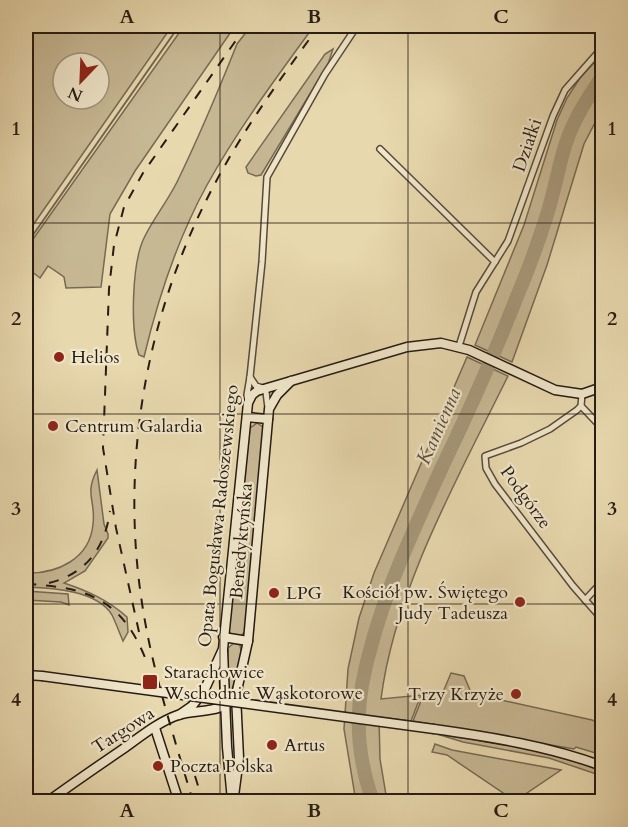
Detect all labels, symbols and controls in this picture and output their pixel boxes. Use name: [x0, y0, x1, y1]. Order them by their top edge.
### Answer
text: A: [119, 3, 135, 30]
text: B: [307, 3, 321, 30]
text: C: [493, 3, 509, 30]
north arrow: [51, 51, 111, 111]
text: N: [65, 81, 86, 107]
text: 1: [11, 115, 21, 142]
street label: Działki: [507, 115, 548, 175]
text: 1: [607, 115, 617, 142]
text: 2: [11, 305, 21, 332]
text: 2: [607, 305, 617, 332]
place label: Helios: [71, 345, 120, 370]
marker: Helios: [52, 350, 66, 364]
street label: Opata Bogusława Radoszewskiego: [192, 383, 245, 649]
water label: Kamienna: [410, 384, 467, 469]
place label: Centrum Galardia: [65, 414, 203, 439]
marker: Centrum Galardia: [46, 419, 60, 433]
street label: Podgórze: [494, 461, 557, 534]
street label: Benedyktyńska: [224, 482, 259, 600]
text: 3: [11, 495, 21, 522]
text: 3: [607, 495, 617, 522]
place label: Kościół pw. Świętego Judy Tadeusza: [342, 580, 508, 626]
place label: LPG: [286, 581, 322, 606]
marker: LPG: [267, 586, 281, 600]
marker: Kościół pw. Świętego Judy Tadeusza: [513, 595, 527, 609]
place label: Starachowice Wschodnie Wąskotorowe: [163, 660, 363, 706]
marker: Starachowice Wschodnie Wąskotorowe: [141, 673, 159, 691]
place label: Trzy Krzyże: [408, 682, 504, 707]
text: 4: [11, 686, 21, 713]
text: 4: [607, 686, 617, 713]
marker: Trzy Krzyże: [509, 687, 523, 701]
street label: Targowa: [87, 701, 159, 760]
place label: Artus: [284, 733, 325, 758]
marker: Artus: [265, 738, 279, 752]
place label: Poczta Polska: [170, 754, 274, 779]
marker: Poczta Polska: [151, 759, 165, 773]
text: A: [119, 797, 135, 824]
text: B: [307, 797, 321, 824]
text: C: [493, 797, 509, 824]

